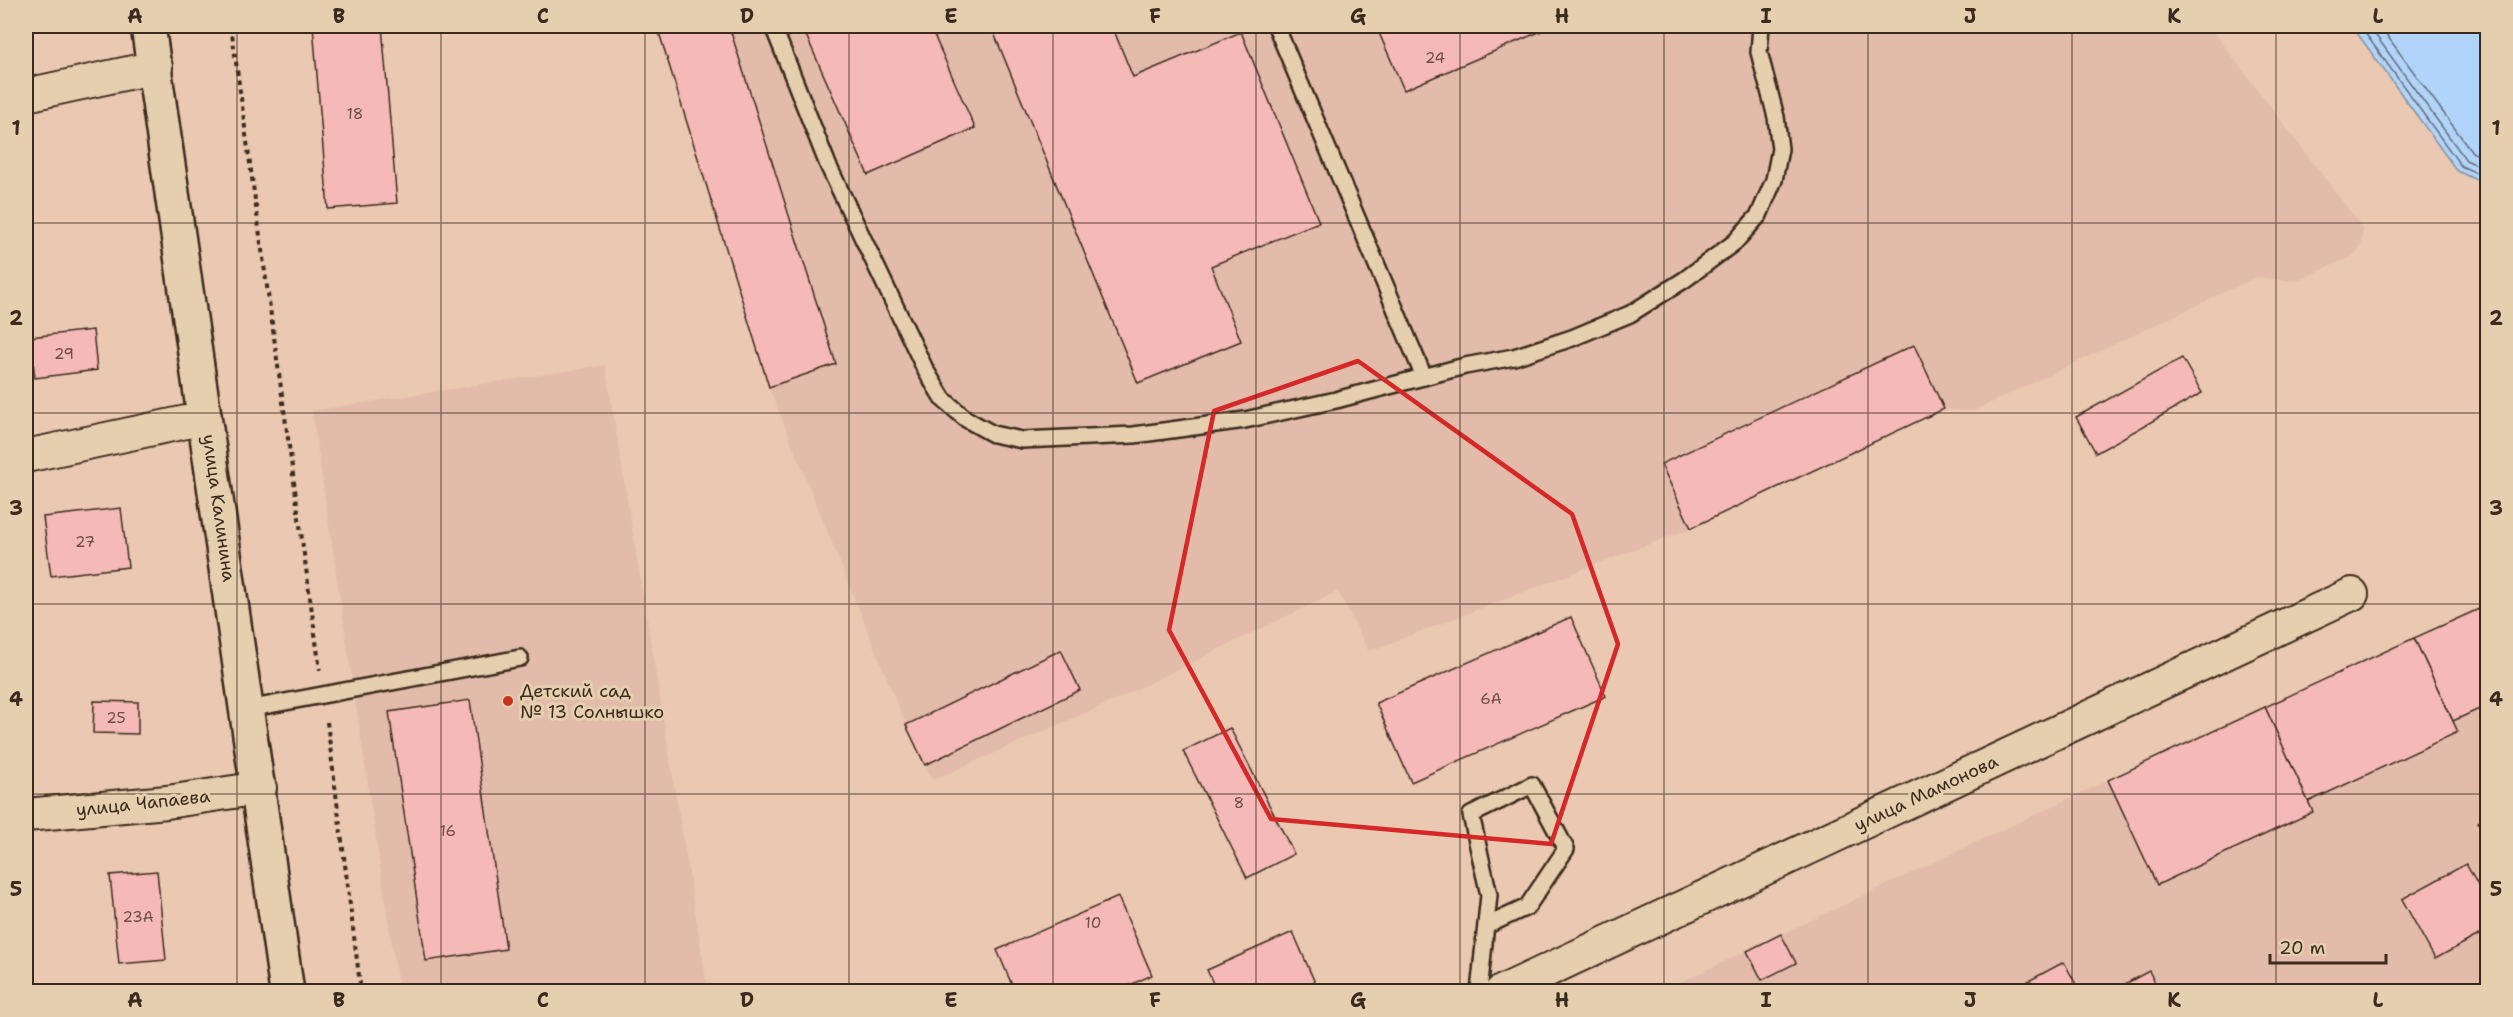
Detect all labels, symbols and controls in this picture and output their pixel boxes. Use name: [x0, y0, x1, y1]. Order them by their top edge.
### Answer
text: A: [127, 3, 143, 29]
text: B: [333, 3, 345, 29]
text: C: [537, 3, 549, 29]
text: D: [740, 3, 754, 29]
text: E: [944, 3, 958, 29]
text: F: [1149, 3, 1161, 29]
text: G: [1350, 3, 1366, 29]
text: H: [1555, 3, 1569, 29]
text: I: [1760, 3, 1772, 29]
text: J: [1964, 3, 1977, 29]
text: K: [2167, 3, 2181, 29]
text: L: [2373, 3, 2384, 29]
house number: 24: [1425, 48, 1445, 68]
house number: 18: [347, 104, 363, 124]
text: 1: [11, 115, 21, 141]
text: 1: [2491, 115, 2501, 141]
text: 2: [9, 305, 23, 331]
text: 2: [2489, 305, 2503, 331]
house number: 29: [54, 344, 74, 364]
street label: улица Калинина: [197, 433, 241, 583]
text: 3: [9, 495, 23, 521]
text: 3: [2489, 495, 2503, 521]
house number: 27: [75, 532, 95, 552]
place label: Детский сад № 13 Солнышко: [520, 679, 664, 724]
text: 4: [9, 686, 23, 712]
text: 4: [2489, 686, 2503, 712]
house number: 6А: [1480, 689, 1502, 709]
marker: Детский сад № 13 Солнышко: [501, 694, 515, 708]
house number: 25: [106, 708, 126, 728]
street label: улица Мамонова: [1850, 749, 2002, 837]
street label: улица Чапаева: [75, 784, 211, 822]
house number: 8: [1234, 793, 1244, 813]
house number: 16: [440, 821, 456, 841]
text: 5: [10, 876, 22, 902]
text: 5: [2490, 876, 2502, 902]
house number: 23А: [122, 907, 154, 927]
house number: 10: [1085, 913, 1101, 933]
scale bar: [2270, 927, 2386, 965]
text: 20 m: [2279, 936, 2325, 960]
text: A: [127, 987, 143, 1013]
text: B: [333, 987, 345, 1013]
text: C: [537, 987, 549, 1013]
text: D: [740, 987, 754, 1013]
text: E: [944, 987, 958, 1013]
text: F: [1149, 987, 1161, 1013]
text: G: [1350, 987, 1366, 1013]
text: H: [1555, 987, 1569, 1013]
text: I: [1760, 987, 1772, 1013]
text: J: [1964, 987, 1977, 1013]
text: K: [2167, 987, 2181, 1013]
text: L: [2373, 987, 2384, 1013]

